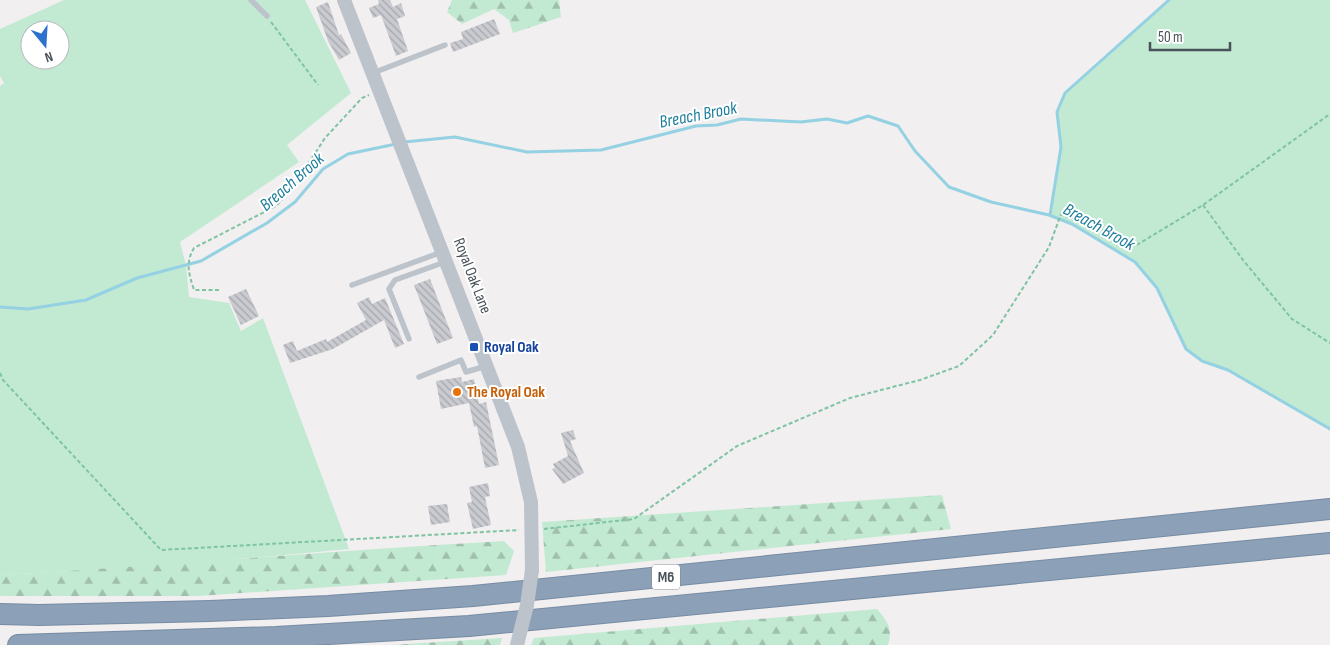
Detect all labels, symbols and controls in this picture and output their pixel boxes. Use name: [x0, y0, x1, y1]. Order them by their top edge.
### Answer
north arrow: [20, 20, 70, 70]
scale bar: [1150, 20, 1230, 52]
text: 50 m: [1158, 28, 1183, 47]
text: N: [43, 48, 55, 66]
water label: Breach Brook: [658, 97, 740, 133]
water label: Breach Brook: [256, 148, 329, 216]
water label: Breach Brook: [1060, 199, 1139, 256]
street label: Royal Oak Lane: [449, 236, 495, 316]
place label: Royal Oak: [484, 338, 539, 357]
marker: Royal Oak: [468, 341, 480, 353]
place label: The Royal Oak: [467, 383, 545, 402]
marker: The Royal Oak: [451, 386, 463, 398]
road number: M6: [652, 564, 680, 590]

